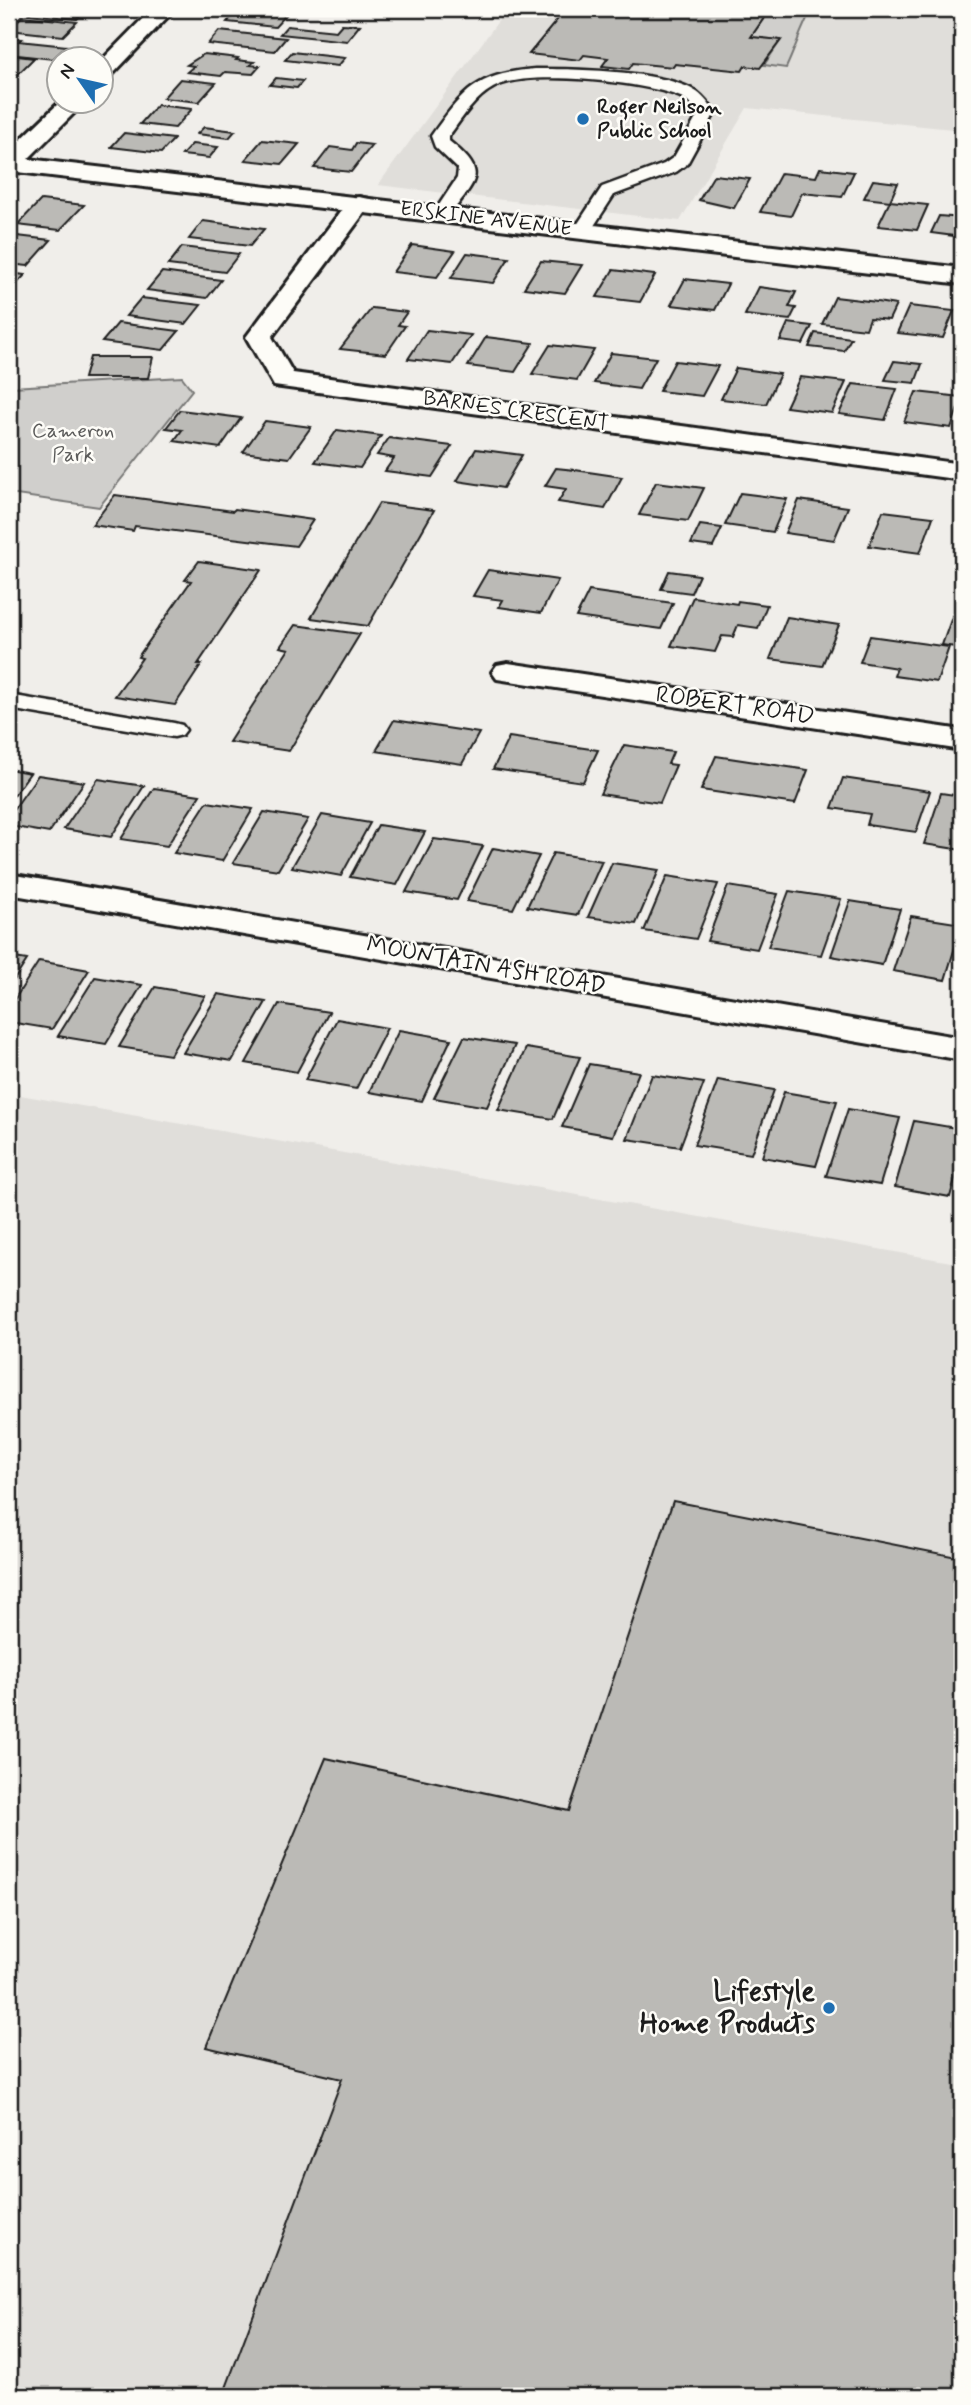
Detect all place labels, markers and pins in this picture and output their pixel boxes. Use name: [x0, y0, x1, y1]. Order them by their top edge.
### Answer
place label: Roger Neilson Public School: [597, 93, 722, 145]
marker: Roger Neilson Public School: [575, 111, 591, 127]
place label: Lifestyle Home Products: [640, 1974, 816, 2043]
marker: Lifestyle Home Products: [821, 2000, 837, 2016]

